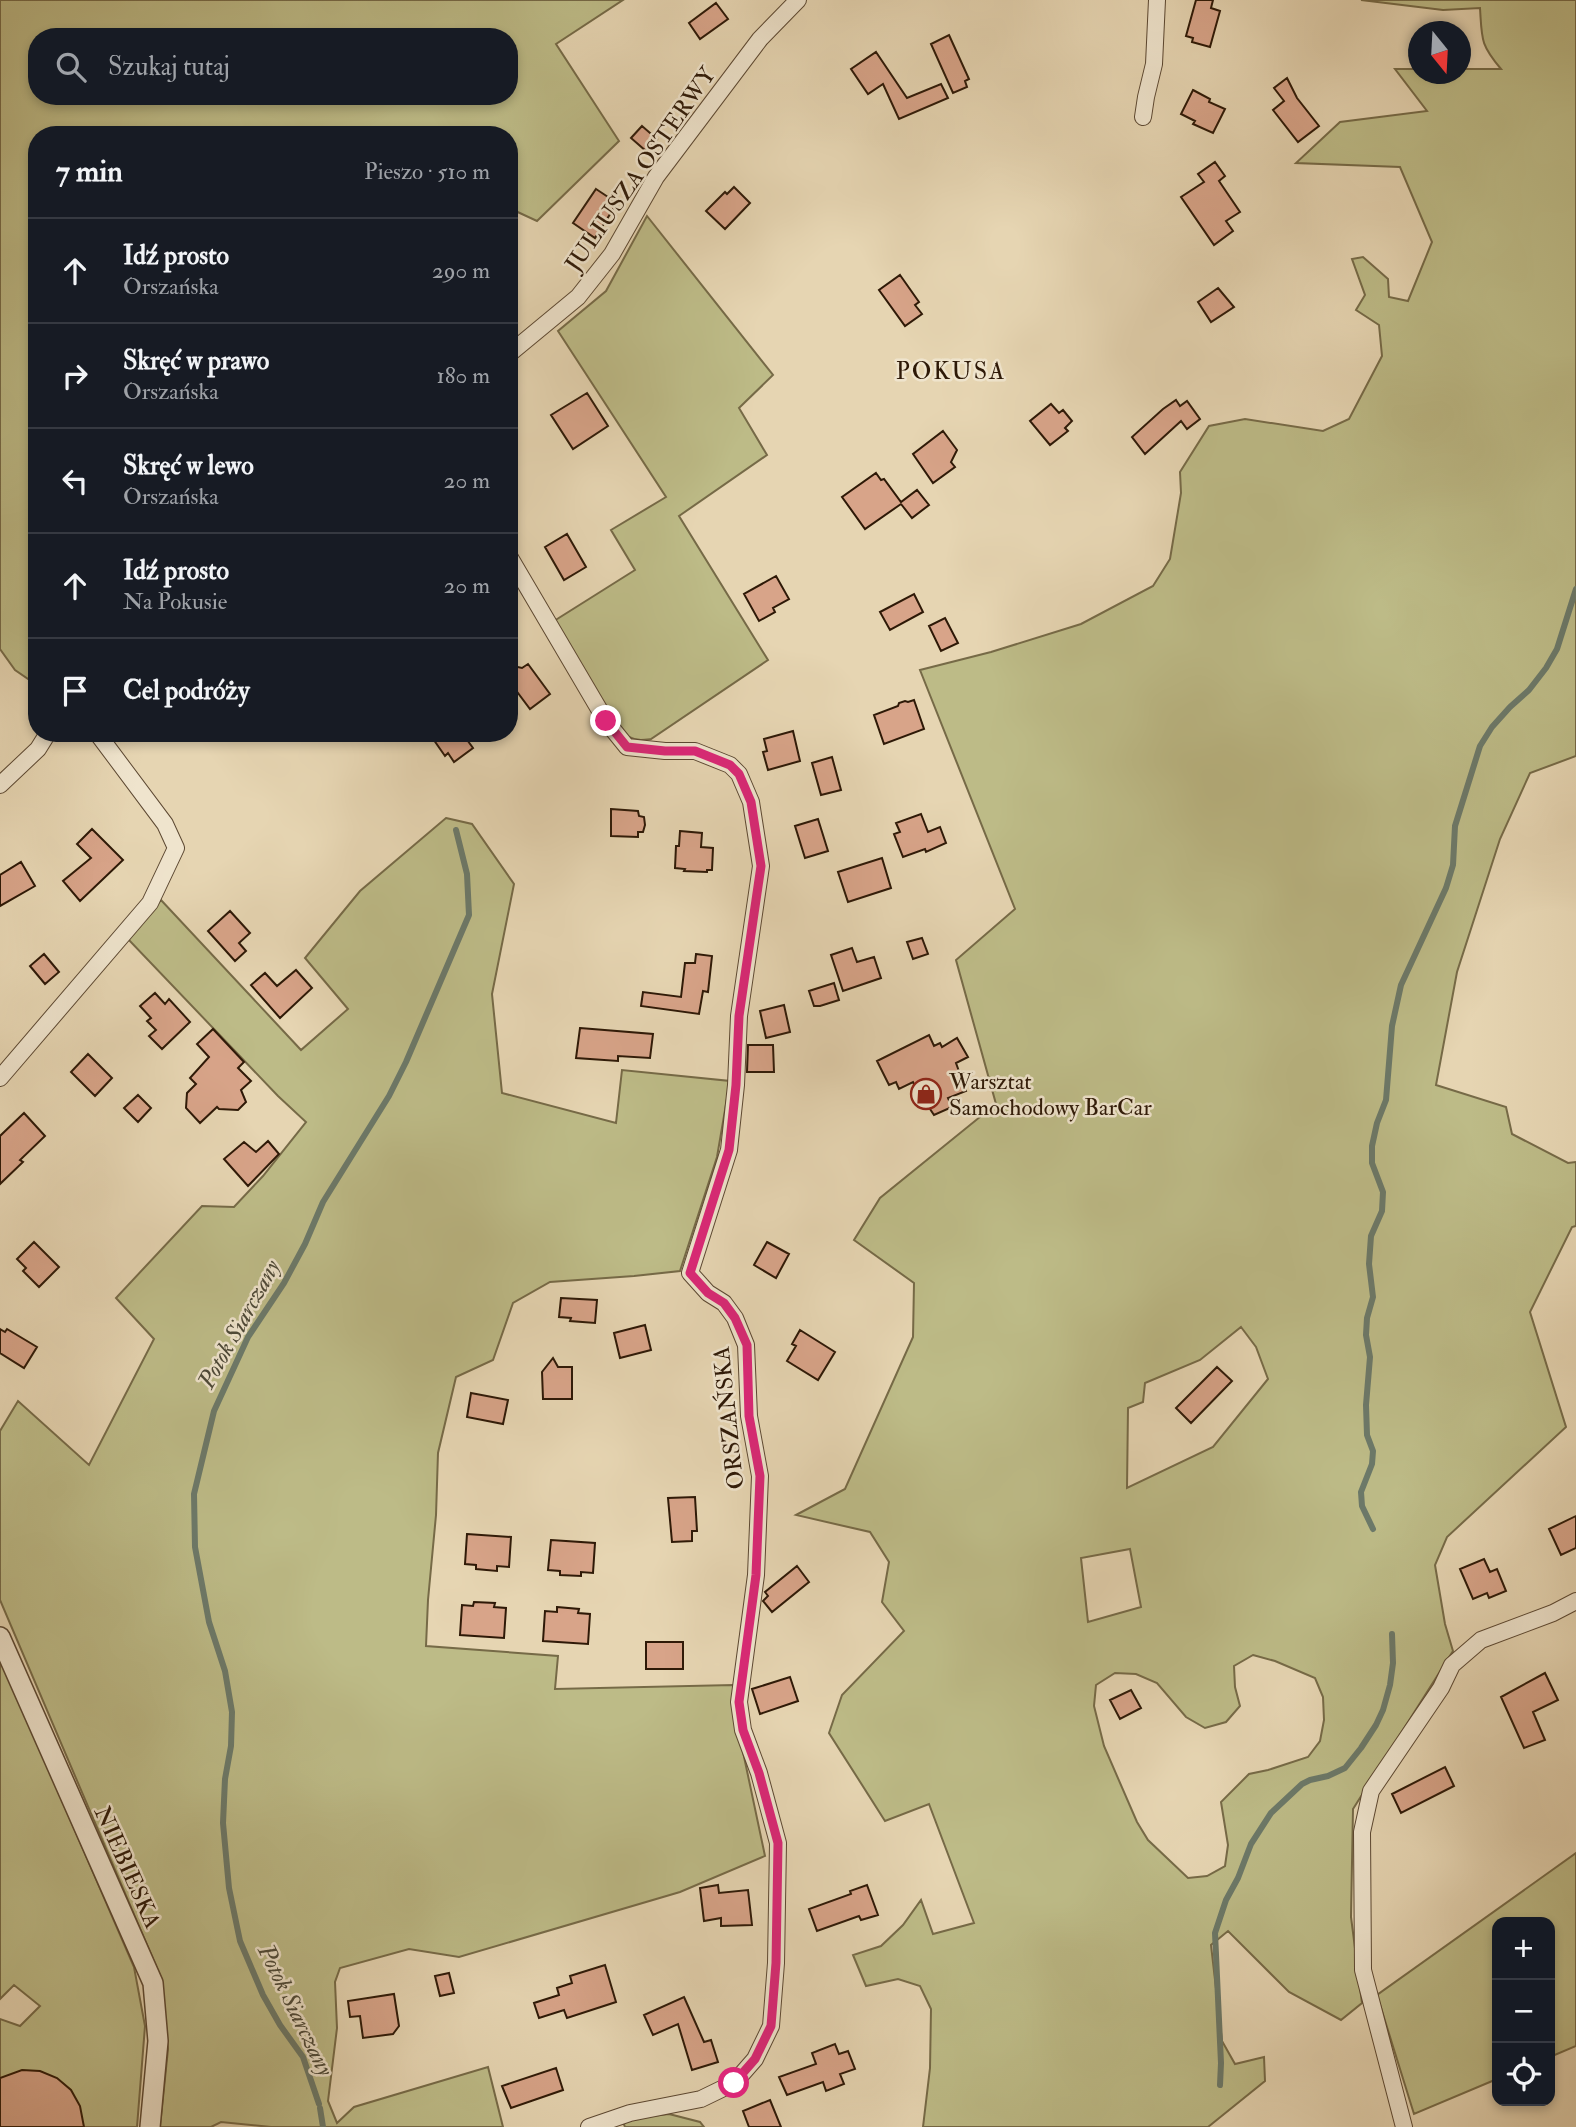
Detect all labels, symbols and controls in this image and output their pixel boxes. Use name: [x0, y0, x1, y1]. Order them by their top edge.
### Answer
north arrow: [1408, 21, 1471, 84]
search box: [28, 28, 518, 105]
icon: search: [52, 48, 90, 86]
text: Szukaj tutaj: [108, 51, 230, 83]
street label: JULIUSZA OSTERWY: [558, 60, 723, 278]
text: 7 min: [56, 153, 123, 190]
text: Pieszo · 510 m: [364, 157, 490, 186]
text: Idź prosto: [123, 240, 229, 272]
icon: ahead: [56, 252, 94, 290]
text: 290 m: [432, 256, 490, 285]
text: Orszańska: [123, 272, 219, 301]
text: Skręć w prawo: [123, 345, 269, 377]
district label: POKUSA: [896, 356, 1006, 387]
icon: right: [56, 357, 94, 395]
text: 180 m: [437, 361, 490, 390]
text: Orszańska: [123, 377, 219, 406]
text: Skręć w lewo: [123, 450, 254, 482]
icon: left: [56, 462, 94, 500]
text: 20 m: [444, 466, 490, 495]
text: Orszańska: [123, 482, 219, 511]
text: Idź prosto: [123, 555, 229, 587]
icon: ahead: [56, 567, 94, 605]
text: 20 m: [444, 571, 490, 600]
text: Na Pokusie: [123, 587, 227, 616]
icon: arrive: [56, 672, 94, 710]
text: Cel podróży: [123, 675, 250, 707]
route end: [590, 705, 621, 736]
place label: Warsztat Samochodowy BarCar: [948, 1067, 1152, 1122]
shop icon: Warsztat Samochodowy BarCar: [909, 1077, 943, 1111]
water label: Potok Siarczany: [191, 1253, 288, 1395]
street label: ORSZAŃSKA: [707, 1345, 750, 1491]
street label: NIEBIESKA: [88, 1802, 168, 1933]
map controls: [1492, 1917, 1555, 2106]
button: +: [1492, 1917, 1555, 1980]
water label: Potok Siarczany: [250, 1938, 341, 2082]
button: −: [1492, 1980, 1555, 2043]
button: locate: [1492, 2043, 1555, 2106]
route start: [718, 2067, 749, 2098]

